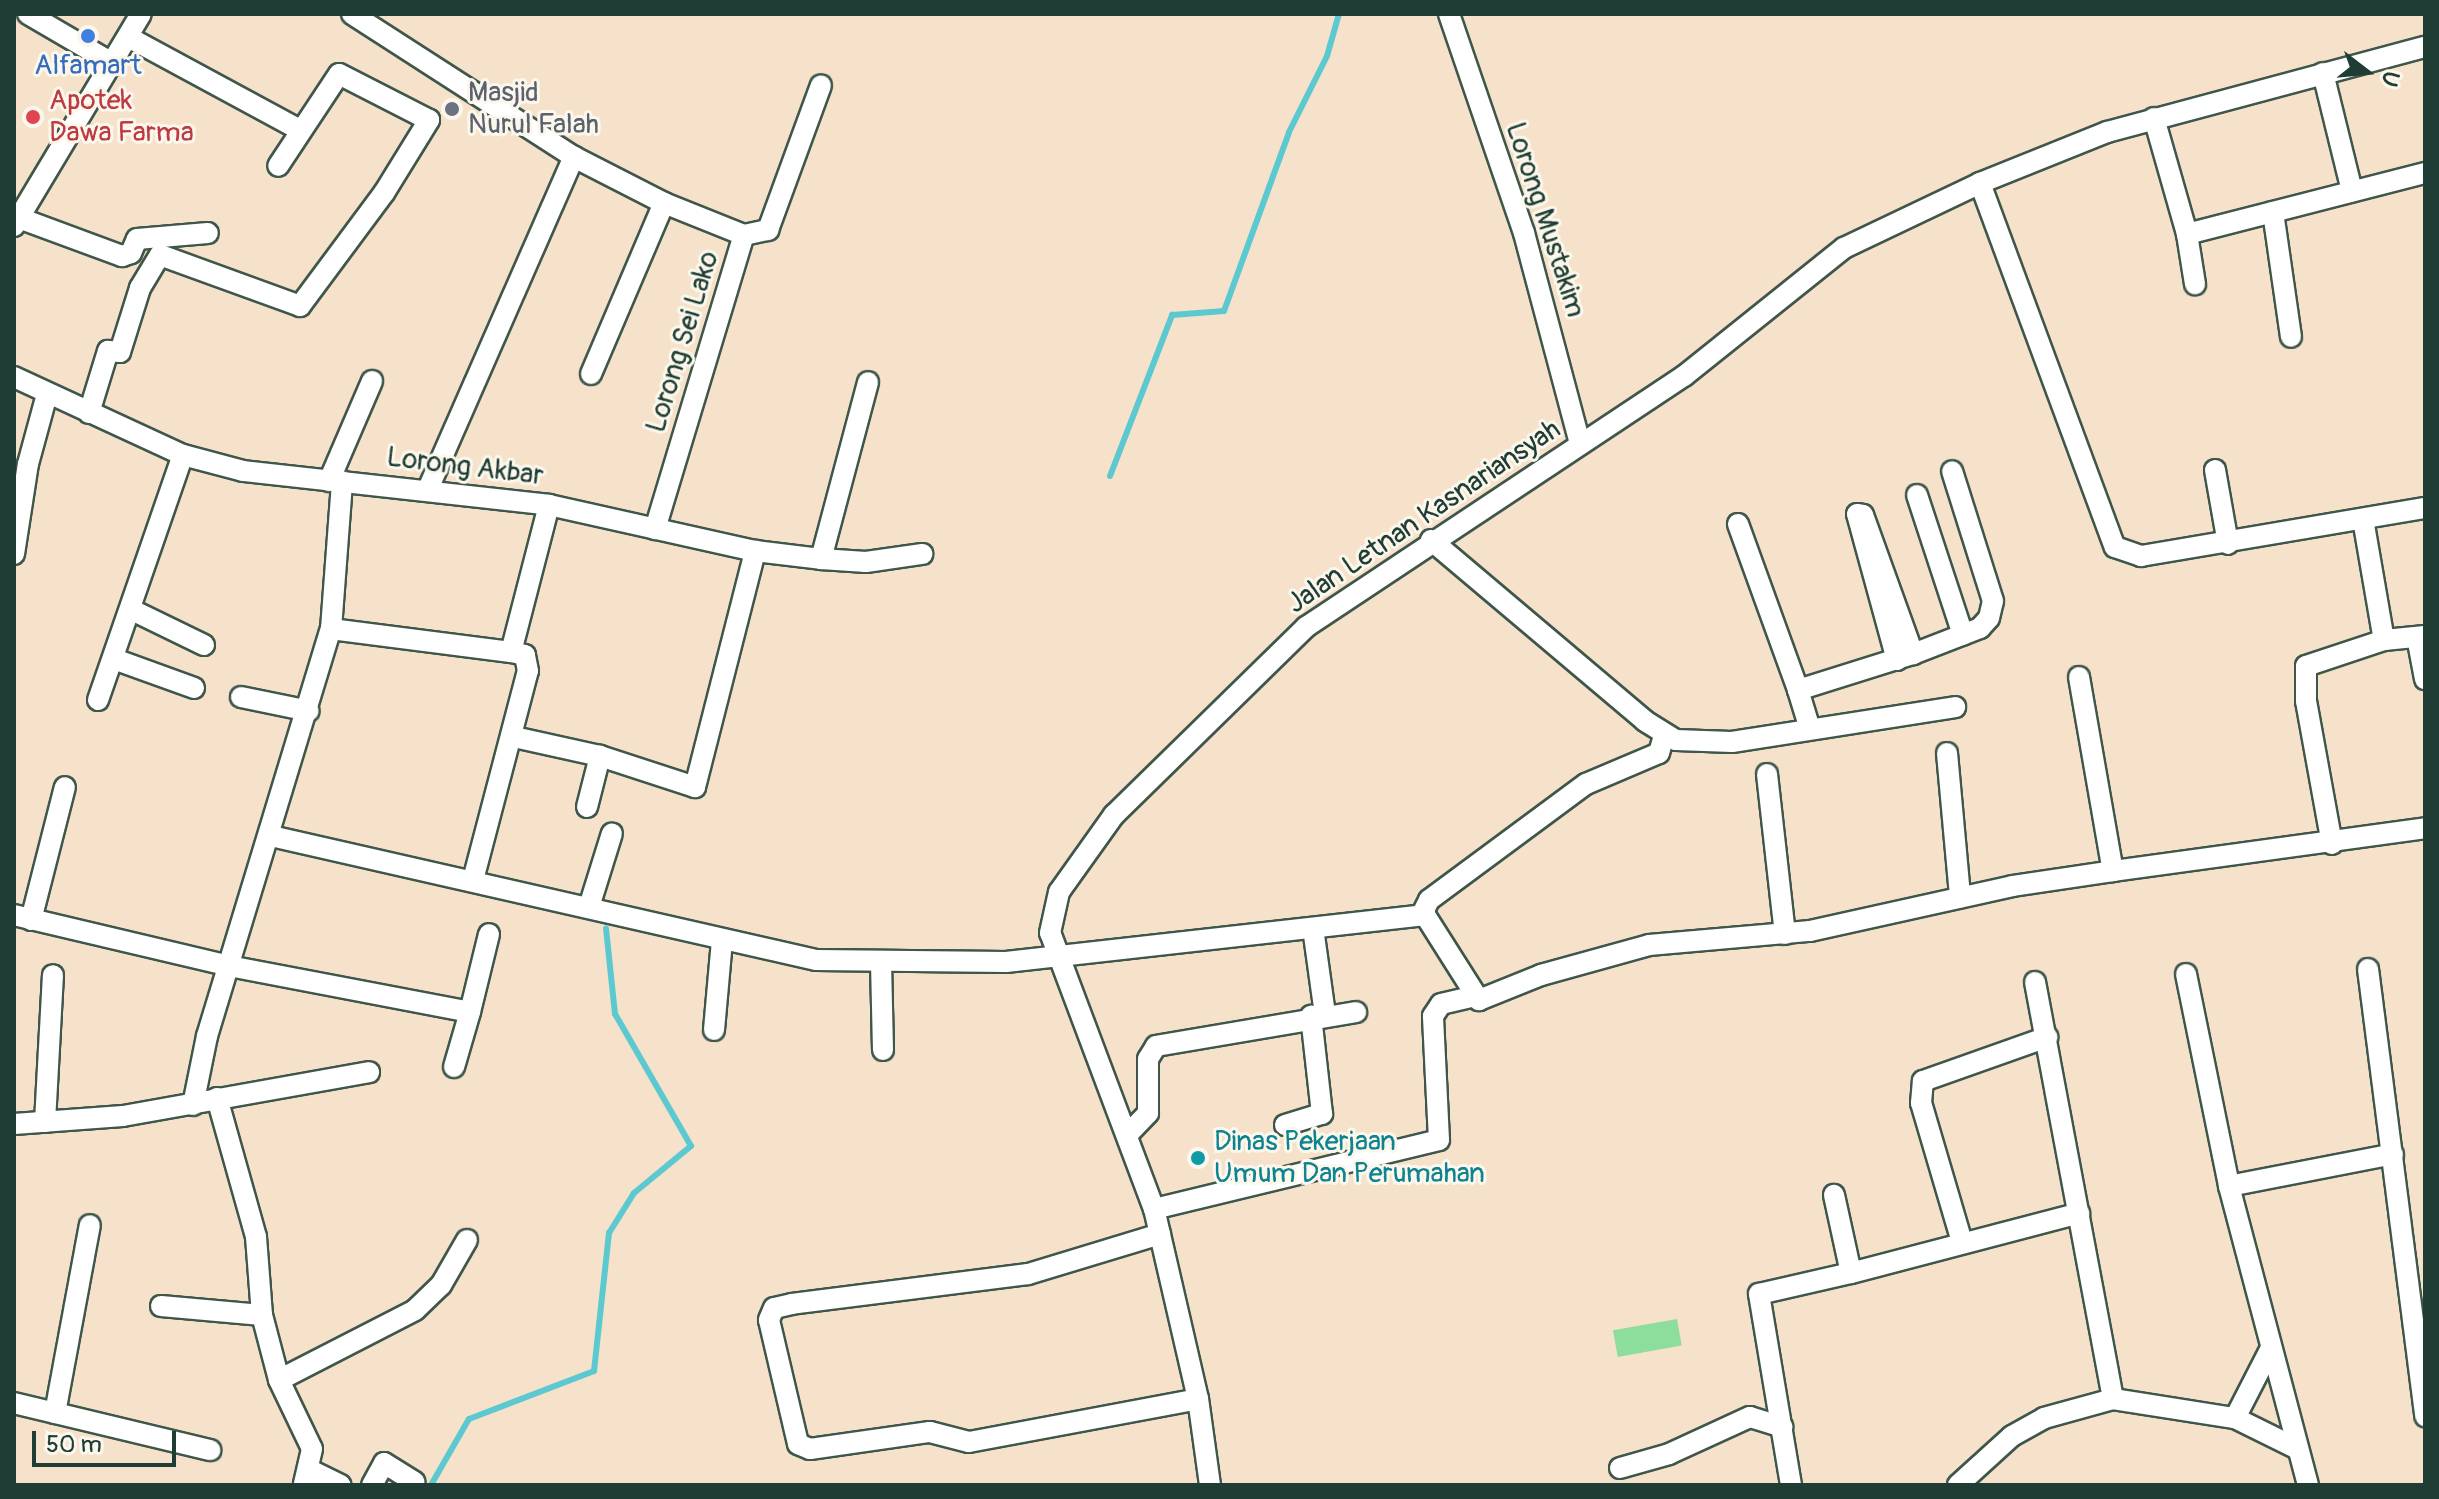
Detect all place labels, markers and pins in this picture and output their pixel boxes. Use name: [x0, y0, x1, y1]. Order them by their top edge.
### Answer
marker: Alfamart: [79, 27, 97, 45]
place label: Alfamart: [34, 49, 142, 83]
place label: Masjid Nurul Falah: [468, 76, 599, 142]
place label: Apotek Dawa Farma: [49, 84, 194, 150]
marker: Masjid Nurul Falah: [443, 100, 461, 118]
marker: Apotek Dawa Farma: [24, 108, 42, 126]
place label: Dinas Pekerjaan Umum Dan Perumahan: [1214, 1125, 1485, 1191]
marker: Dinas Pekerjaan Umum Dan Perumahan: [1189, 1149, 1207, 1167]

